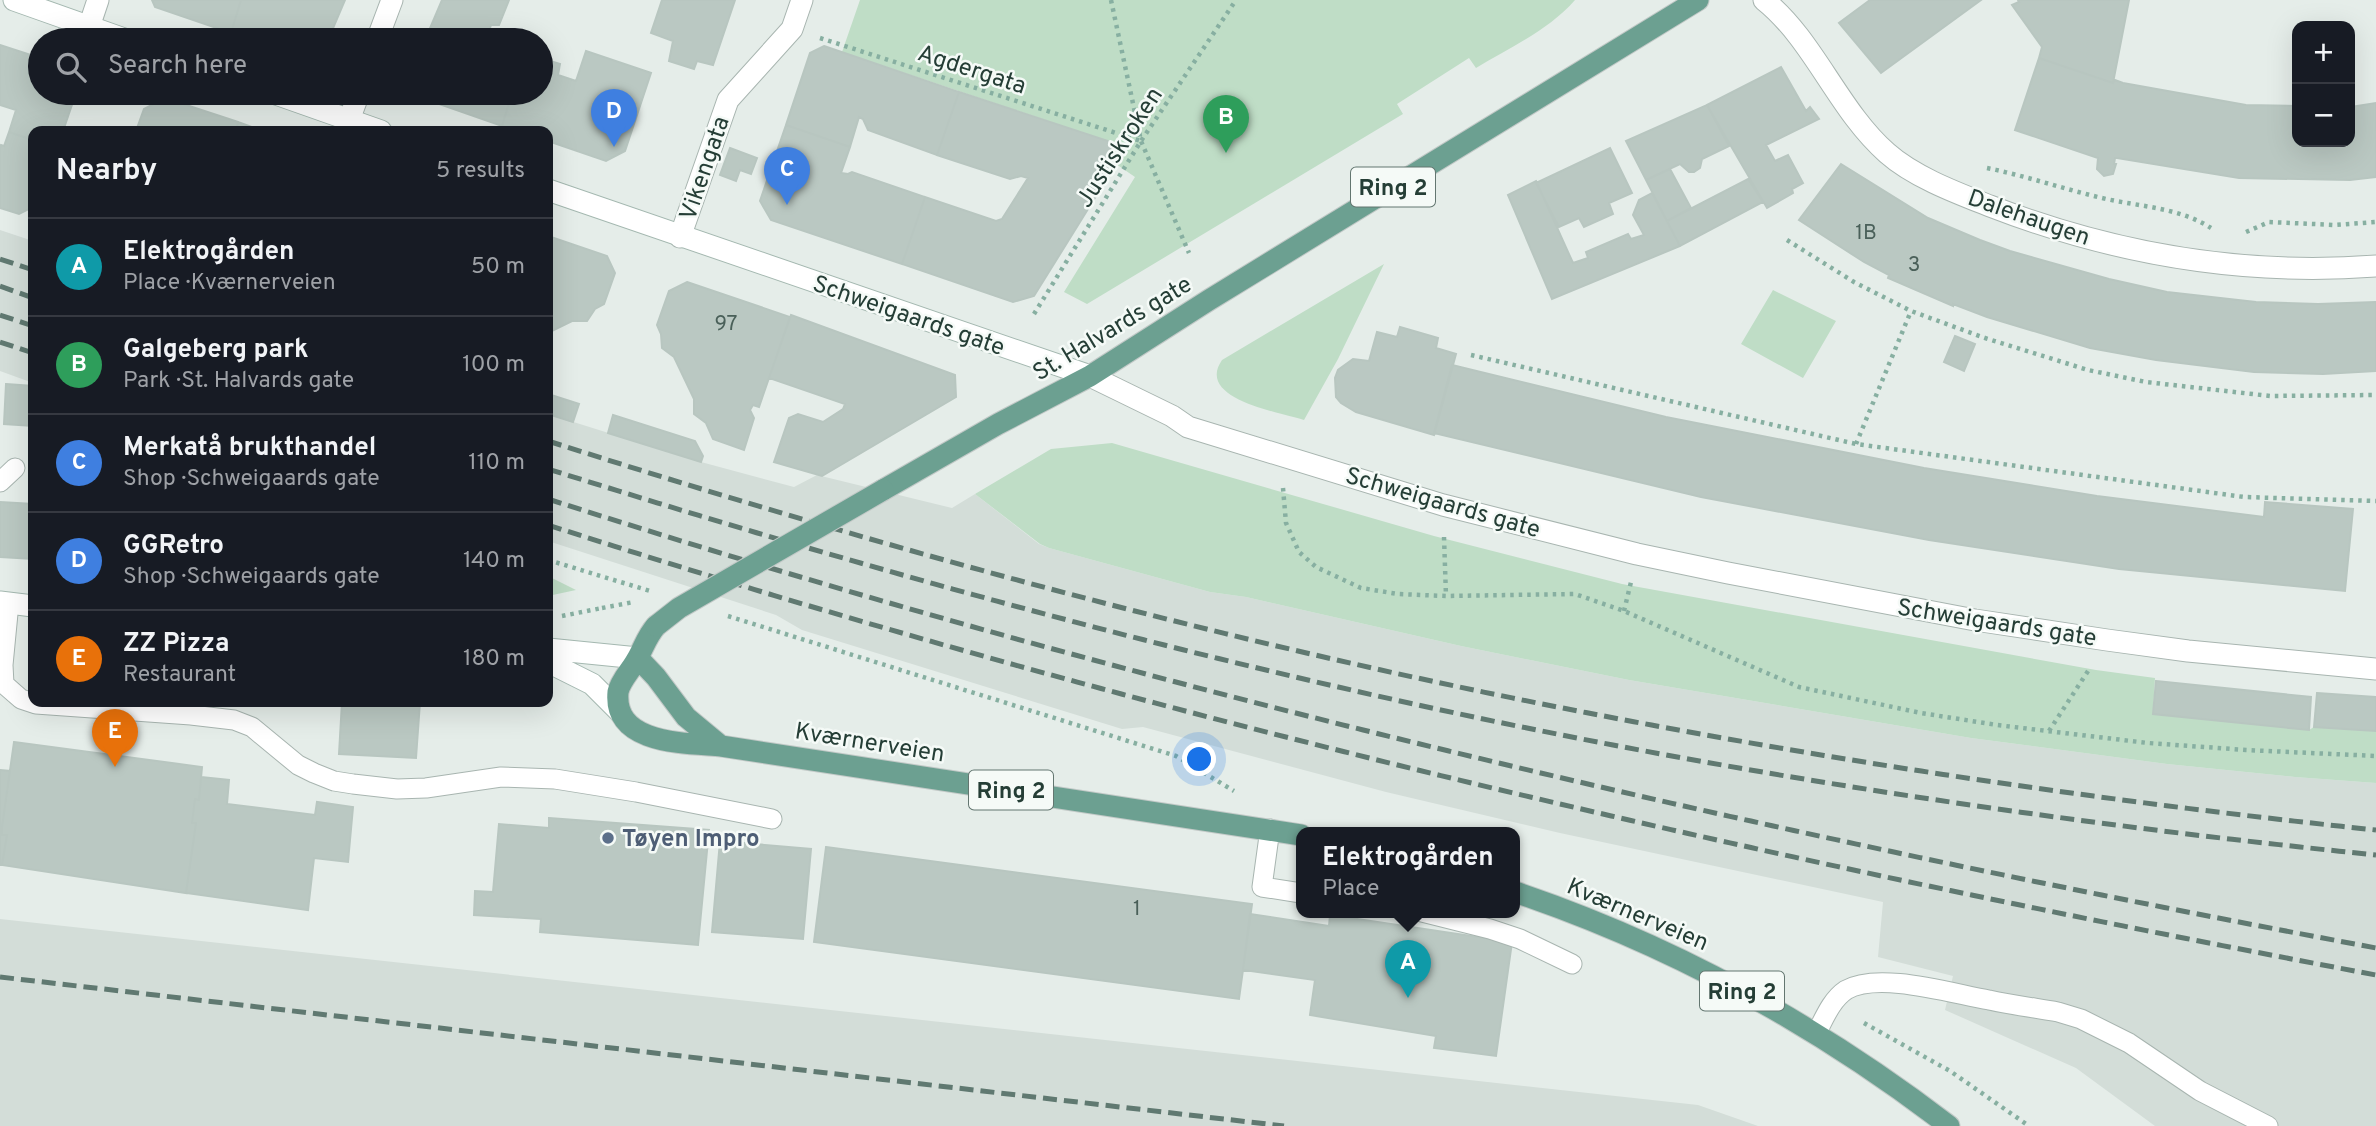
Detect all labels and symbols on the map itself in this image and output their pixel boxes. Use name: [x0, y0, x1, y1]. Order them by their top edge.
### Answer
street label: Agdergata: [913, 39, 1029, 103]
street label: Justiskroken: [1071, 82, 1171, 214]
pin: D: [591, 89, 637, 147]
pin: B: [1203, 95, 1249, 153]
street label: Vikengata: [674, 113, 738, 225]
pin: C: [764, 147, 810, 205]
road number: Ring 2: [1351, 168, 1435, 206]
street label: Dalehaugen: [1963, 184, 2093, 254]
house number: 1B: [1855, 220, 1877, 247]
house number: 3: [1908, 252, 1920, 279]
street label: Schweigaards gate: [808, 270, 1008, 364]
street label: St. Halvards gate: [1028, 270, 1198, 389]
house number: 97: [715, 311, 737, 338]
street label: Schweigaards gate: [1342, 462, 1543, 546]
street label: Schweigaards gate: [1895, 593, 2098, 655]
pin: E: [92, 709, 138, 767]
street label: Kværnerveien: [793, 717, 947, 771]
your location: [1182, 742, 1216, 776]
road number: Ring 2: [969, 770, 1053, 810]
place label: Tøyen Impro: [622, 825, 760, 855]
marker: Tøyen Impro: [600, 830, 616, 846]
street label: Kværnerveien: [1562, 873, 1713, 959]
house number: 1: [1133, 896, 1141, 923]
pin: A: [1385, 940, 1431, 998]
road number: Ring 2: [1700, 972, 1784, 1010]

